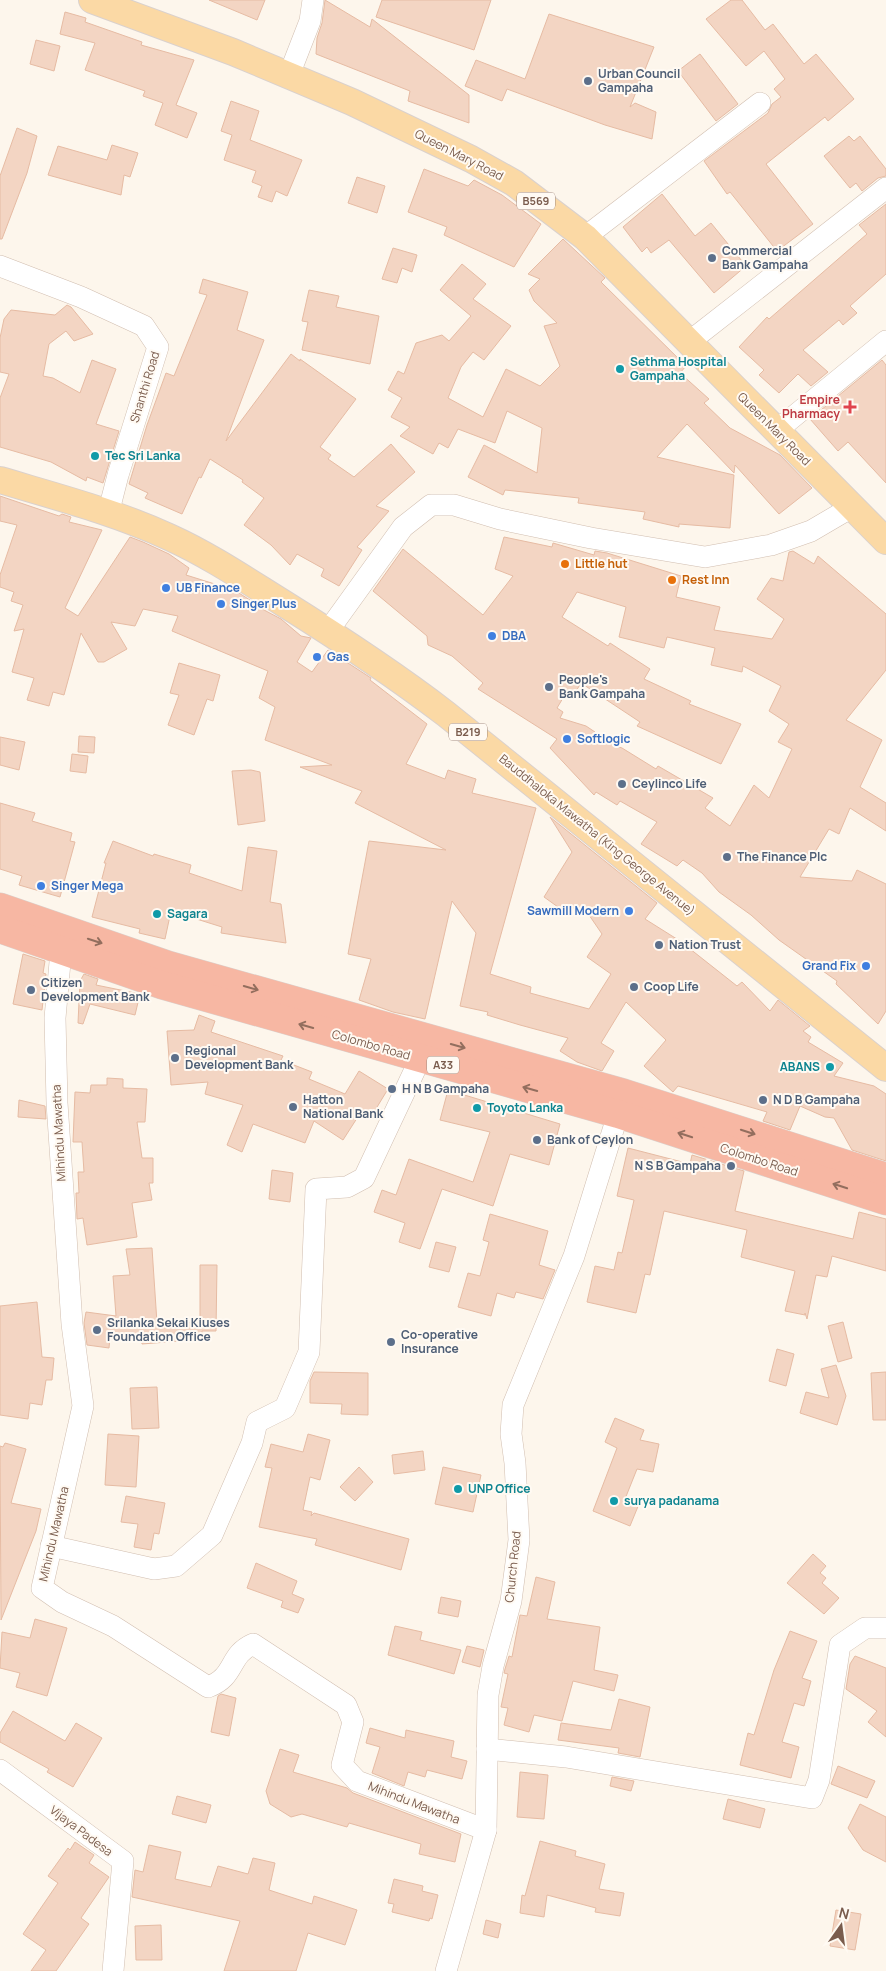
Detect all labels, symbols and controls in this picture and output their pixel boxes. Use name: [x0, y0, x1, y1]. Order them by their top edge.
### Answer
place label: Urban Council Gampaha: [598, 65, 680, 96]
marker: Urban Council Gampaha: [582, 75, 594, 87]
street label: Queen Mary Road: [412, 125, 506, 184]
road number: B569: [517, 192, 555, 210]
place label: Commercial Bank Gampaha: [722, 242, 808, 273]
marker: Commercial Bank Gampaha: [706, 252, 718, 264]
street label: Shanthi Road: [126, 349, 163, 425]
place label: Sethma Hospital Gampaha: [630, 353, 727, 384]
marker: Sethma Hospital Gampaha: [614, 363, 626, 375]
street label: Queen Mary Road: [734, 388, 815, 469]
place label: Empire Pharmacy: [782, 391, 840, 422]
marker: Empire Pharmacy: [844, 401, 856, 413]
place label: Tec Sri Lanka: [105, 447, 181, 464]
marker: Tec Sri Lanka: [89, 450, 101, 462]
place label: Little hut: [575, 555, 628, 572]
marker: Little hut: [559, 558, 571, 570]
place label: Rest Inn: [682, 571, 730, 588]
marker: Rest Inn: [666, 574, 678, 586]
place label: UB Finance: [176, 579, 240, 596]
marker: UB Finance: [160, 582, 172, 594]
place label: Singer Plus: [231, 595, 297, 612]
marker: Singer Plus: [215, 598, 227, 610]
place label: DBA: [502, 627, 526, 644]
marker: DBA: [486, 630, 498, 642]
place label: Gas: [327, 648, 350, 665]
marker: Gas: [311, 651, 323, 663]
place label: People's Bank Gampaha: [559, 671, 645, 702]
marker: People's Bank Gampaha: [543, 681, 555, 693]
road number: B219: [449, 724, 487, 740]
place label: Softlogic: [577, 730, 631, 747]
marker: Softlogic: [561, 733, 573, 745]
street label: Bauddhaloka Mawatha (King George Avenue): [496, 750, 699, 919]
place label: Ceylinco Life: [632, 775, 707, 792]
marker: Ceylinco Life: [616, 778, 628, 790]
place label: The Finance Plc: [737, 848, 827, 865]
marker: The Finance Plc: [721, 851, 733, 863]
place label: Singer Mega: [51, 877, 123, 894]
marker: Singer Mega: [35, 880, 47, 892]
place label: Sawmill Modern: [527, 902, 619, 919]
place label: Sagara: [167, 905, 208, 922]
marker: Sawmill Modern: [623, 905, 635, 917]
marker: Sagara: [151, 908, 163, 920]
place label: Nation Trust: [669, 936, 741, 953]
one-way arrow: [87, 937, 103, 946]
marker: Nation Trust: [653, 939, 665, 951]
place label: Grand Fix: [802, 957, 856, 974]
marker: Grand Fix: [860, 960, 872, 972]
place label: Citizen Development Bank: [41, 974, 150, 1005]
place label: Coop Life: [644, 978, 699, 995]
marker: Coop Life: [628, 981, 640, 993]
marker: Citizen Development Bank: [25, 984, 37, 996]
one-way arrow: [242, 984, 258, 994]
one-way arrow: [298, 1021, 314, 1031]
street label: Colombo Road: [330, 1025, 412, 1064]
place label: Regional Development Bank: [185, 1042, 294, 1073]
one-way arrow: [450, 1042, 466, 1052]
marker: Regional Development Bank: [169, 1052, 181, 1064]
road number: A33: [427, 1056, 459, 1074]
place label: ABANS: [780, 1058, 820, 1075]
marker: ABANS: [824, 1061, 836, 1073]
place label: H N B Gampaha: [402, 1080, 489, 1097]
marker: H N B Gampaha: [386, 1083, 398, 1095]
one-way arrow: [522, 1083, 538, 1093]
street label: Mihindu Mawatha: [47, 1084, 70, 1182]
place label: Hatton National Bank: [303, 1091, 384, 1122]
place label: N D B Gampaha: [773, 1091, 860, 1108]
marker: N D B Gampaha: [757, 1094, 769, 1106]
place label: Toyoto Lanka: [487, 1099, 563, 1116]
marker: Hatton National Bank: [287, 1101, 299, 1113]
marker: Toyoto Lanka: [471, 1102, 483, 1114]
one-way arrow: [740, 1128, 755, 1137]
one-way arrow: [678, 1130, 694, 1140]
place label: Bank of Ceylon: [547, 1131, 633, 1148]
marker: Bank of Ceylon: [531, 1134, 543, 1146]
street label: Colombo Road: [718, 1139, 800, 1180]
place label: N S B Gampaha: [635, 1157, 721, 1174]
marker: N S B Gampaha: [725, 1160, 737, 1172]
one-way arrow: [832, 1181, 848, 1190]
place label: Srilanka Sekai Kiuses Foundation Office: [107, 1314, 230, 1345]
marker: Srilanka Sekai Kiuses Foundation Office: [91, 1324, 103, 1336]
place label: Co-operative Insurance: [401, 1326, 478, 1357]
marker: Co-operative Insurance: [385, 1336, 397, 1348]
place label: UNP Office: [468, 1480, 530, 1497]
marker: UNP Office: [452, 1483, 464, 1495]
street label: Mihindu Mawatha: [34, 1485, 73, 1583]
place label: surya padanama: [624, 1492, 719, 1509]
marker: surya padanama: [608, 1495, 620, 1507]
street label: Church Road: [500, 1530, 525, 1603]
street label: Mihindu Mawatha: [366, 1777, 463, 1828]
street label: Vijaya Padesa: [46, 1801, 116, 1860]
north arrow: [816, 1901, 866, 1951]
text: N: [837, 1902, 851, 1923]

